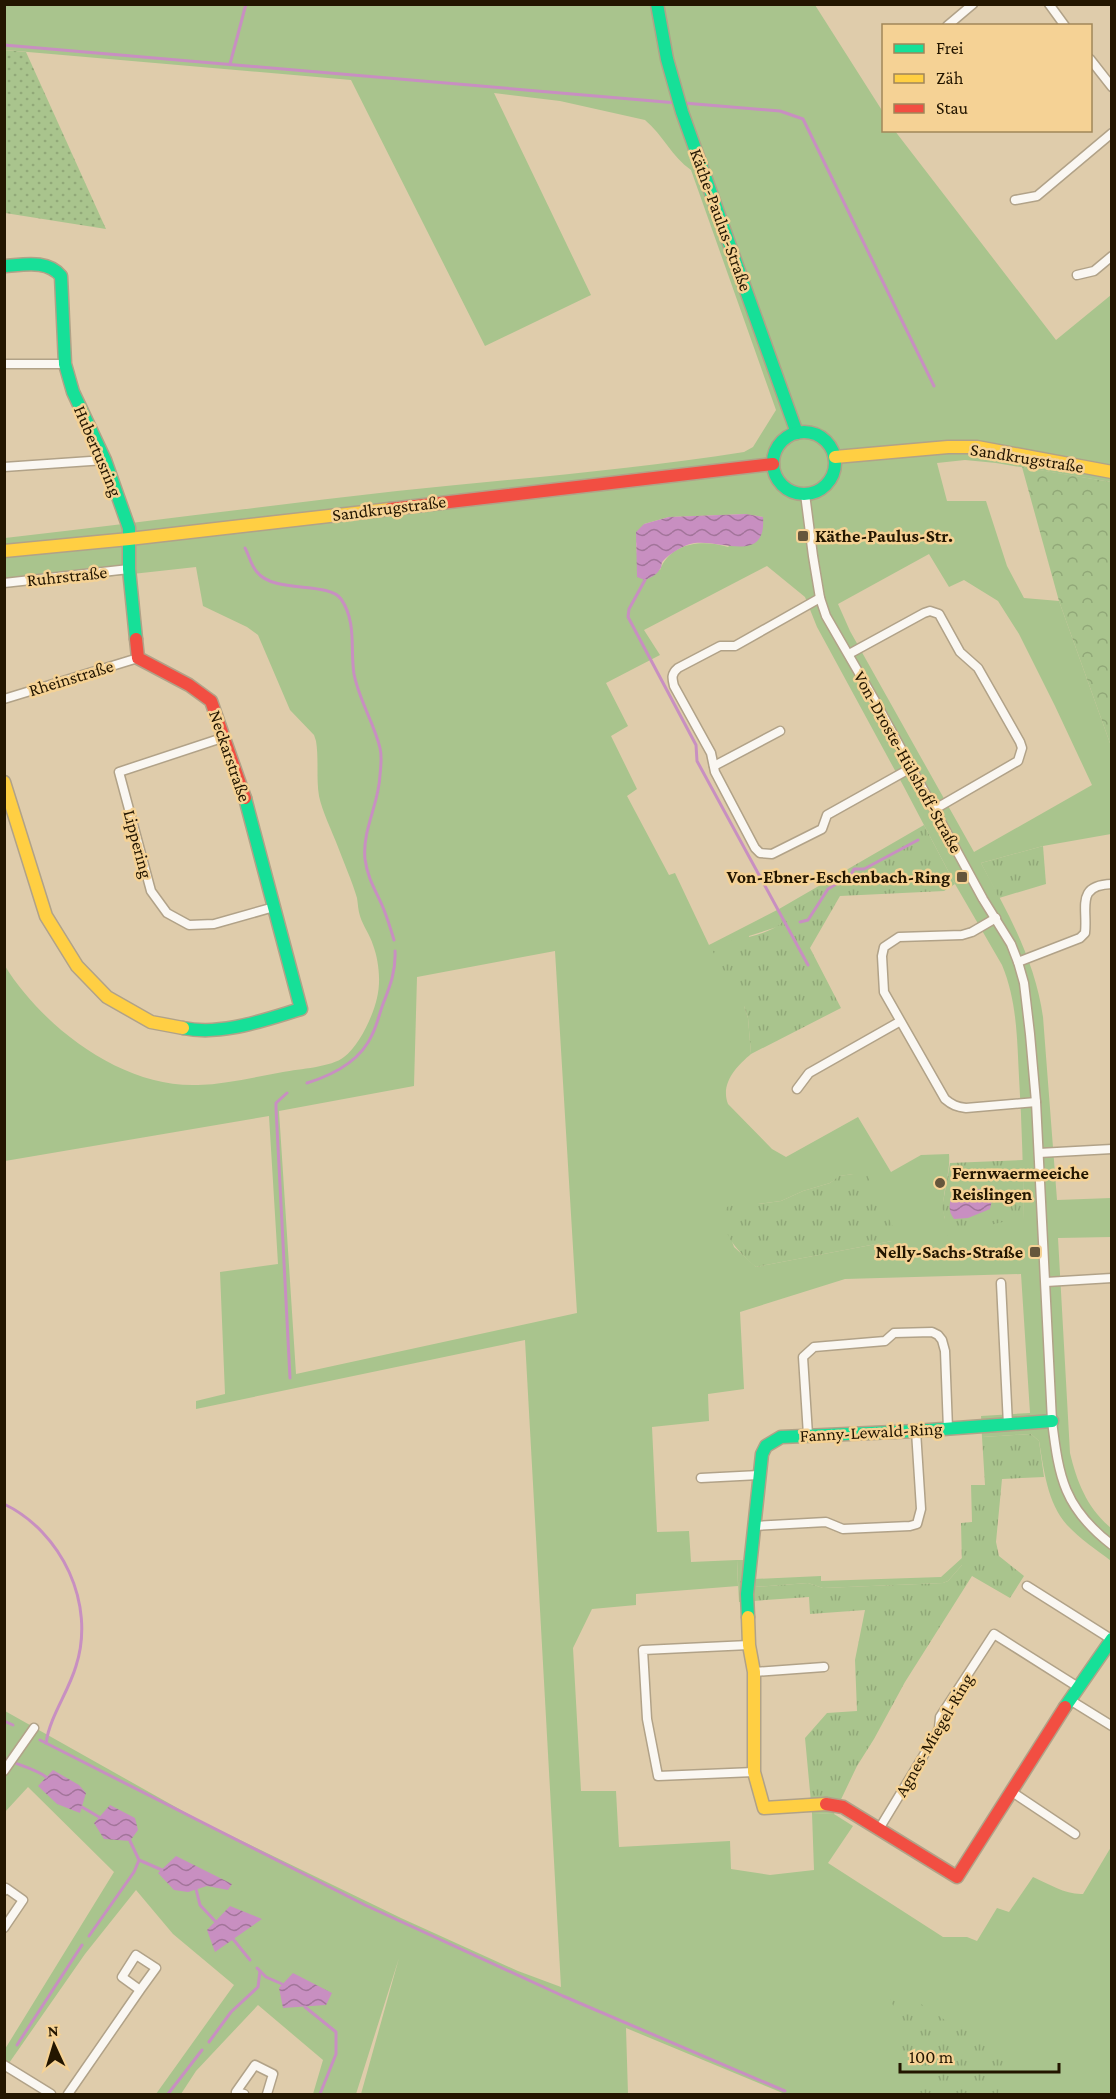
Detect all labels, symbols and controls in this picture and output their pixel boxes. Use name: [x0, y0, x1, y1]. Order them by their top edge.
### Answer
legend: [882, 24, 1092, 132]
text: Frei: [936, 38, 964, 58]
text: Zäh: [936, 68, 964, 88]
text: Stau: [936, 98, 969, 118]
street label: Käthe-Paulus-Straße: [686, 146, 756, 294]
street label: Hubertusring: [70, 402, 126, 500]
street label: Sandkrugstraße: [969, 439, 1085, 477]
street label: Sandkrugstraße: [331, 491, 447, 525]
place label: Käthe-Paulus-Str.: [815, 526, 953, 546]
marker: Käthe-Paulus-Str.: [796, 529, 810, 543]
street label: Ruhrstraße: [26, 562, 108, 590]
street label: Rheinstraße: [26, 656, 116, 700]
street label: Von-Droste-Hülshoff-Straße: [850, 668, 966, 856]
street label: Neckarstraße: [205, 708, 255, 804]
street label: Lippering: [119, 808, 157, 881]
place label: Von-Ebner-Eschenbach-Ring: [726, 867, 950, 887]
marker: Von-Ebner-Eschenbach-Ring: [955, 870, 969, 884]
place label: Fernwaermeeiche Reislingen: [952, 1163, 1089, 1204]
marker: Fernwaermeeiche Reislingen: [933, 1176, 947, 1190]
place label: Nelly-Sachs-Straße: [876, 1242, 1023, 1262]
marker: Nelly-Sachs-Straße: [1028, 1245, 1042, 1259]
street label: Fanny-Lewald-Ring: [799, 1418, 943, 1446]
street label: Agnes-Miegel-Ring: [891, 1670, 977, 1800]
north arrow: [24, 2015, 84, 2075]
text: N: [47, 2022, 59, 2039]
scale bar: [900, 2036, 1059, 2074]
text: 100 m: [909, 2047, 954, 2067]

